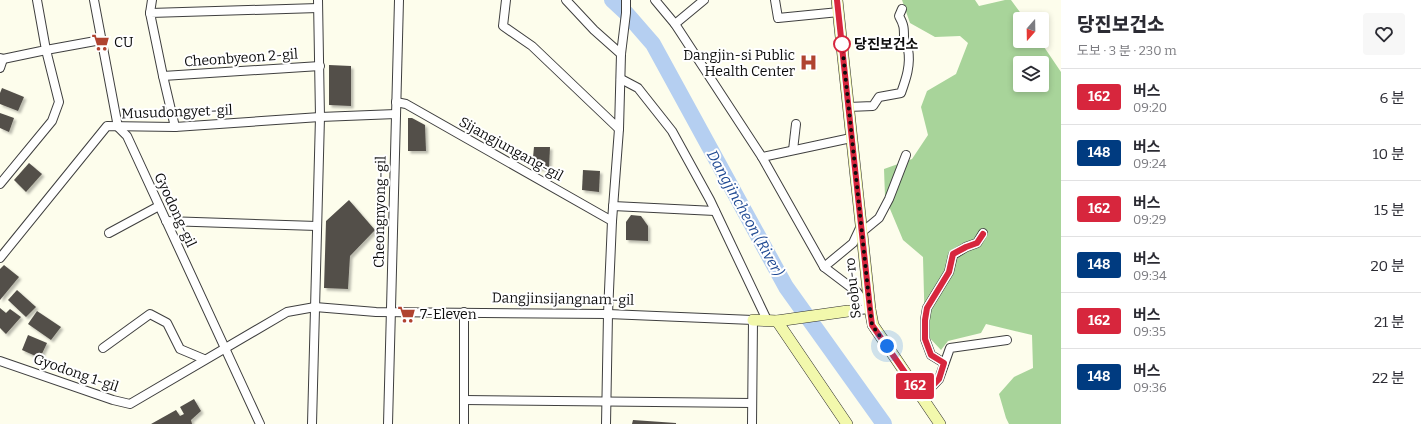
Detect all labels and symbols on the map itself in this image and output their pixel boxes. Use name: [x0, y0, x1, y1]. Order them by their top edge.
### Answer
north arrow: [1013, 12, 1049, 48]
supermarket icon: CU: [91, 32, 111, 52]
place label: CU: [114, 34, 134, 51]
marker: 당진보건소: [833, 35, 851, 53]
place label: 당진보건소: [854, 36, 919, 53]
street label: Cheonbyeon 2-gil: [184, 46, 298, 70]
place label: Dangjin-si Public Health Center: [683, 47, 795, 80]
hospital icon: Dangjin-si Public Health Center: [798, 53, 818, 73]
street label: Musudongyet-gil: [121, 102, 233, 122]
street label: Sijangjungang-gil: [456, 113, 566, 185]
water label: Dangjincheon (River): [703, 147, 787, 280]
street label: Cheongnyong-gil: [371, 156, 389, 268]
street label: Gyodong-gil: [150, 170, 200, 250]
street label: Seobu-ro: [841, 257, 865, 319]
street label: Dangjinsijangnam-gil: [492, 289, 634, 309]
supermarket icon: 7-Eleven: [397, 304, 417, 324]
place label: 7-Eleven: [420, 306, 477, 323]
your location: [877, 336, 897, 356]
street label: Gyodong 1-gil: [31, 350, 121, 396]
line badge: 162: [892, 373, 938, 399]

